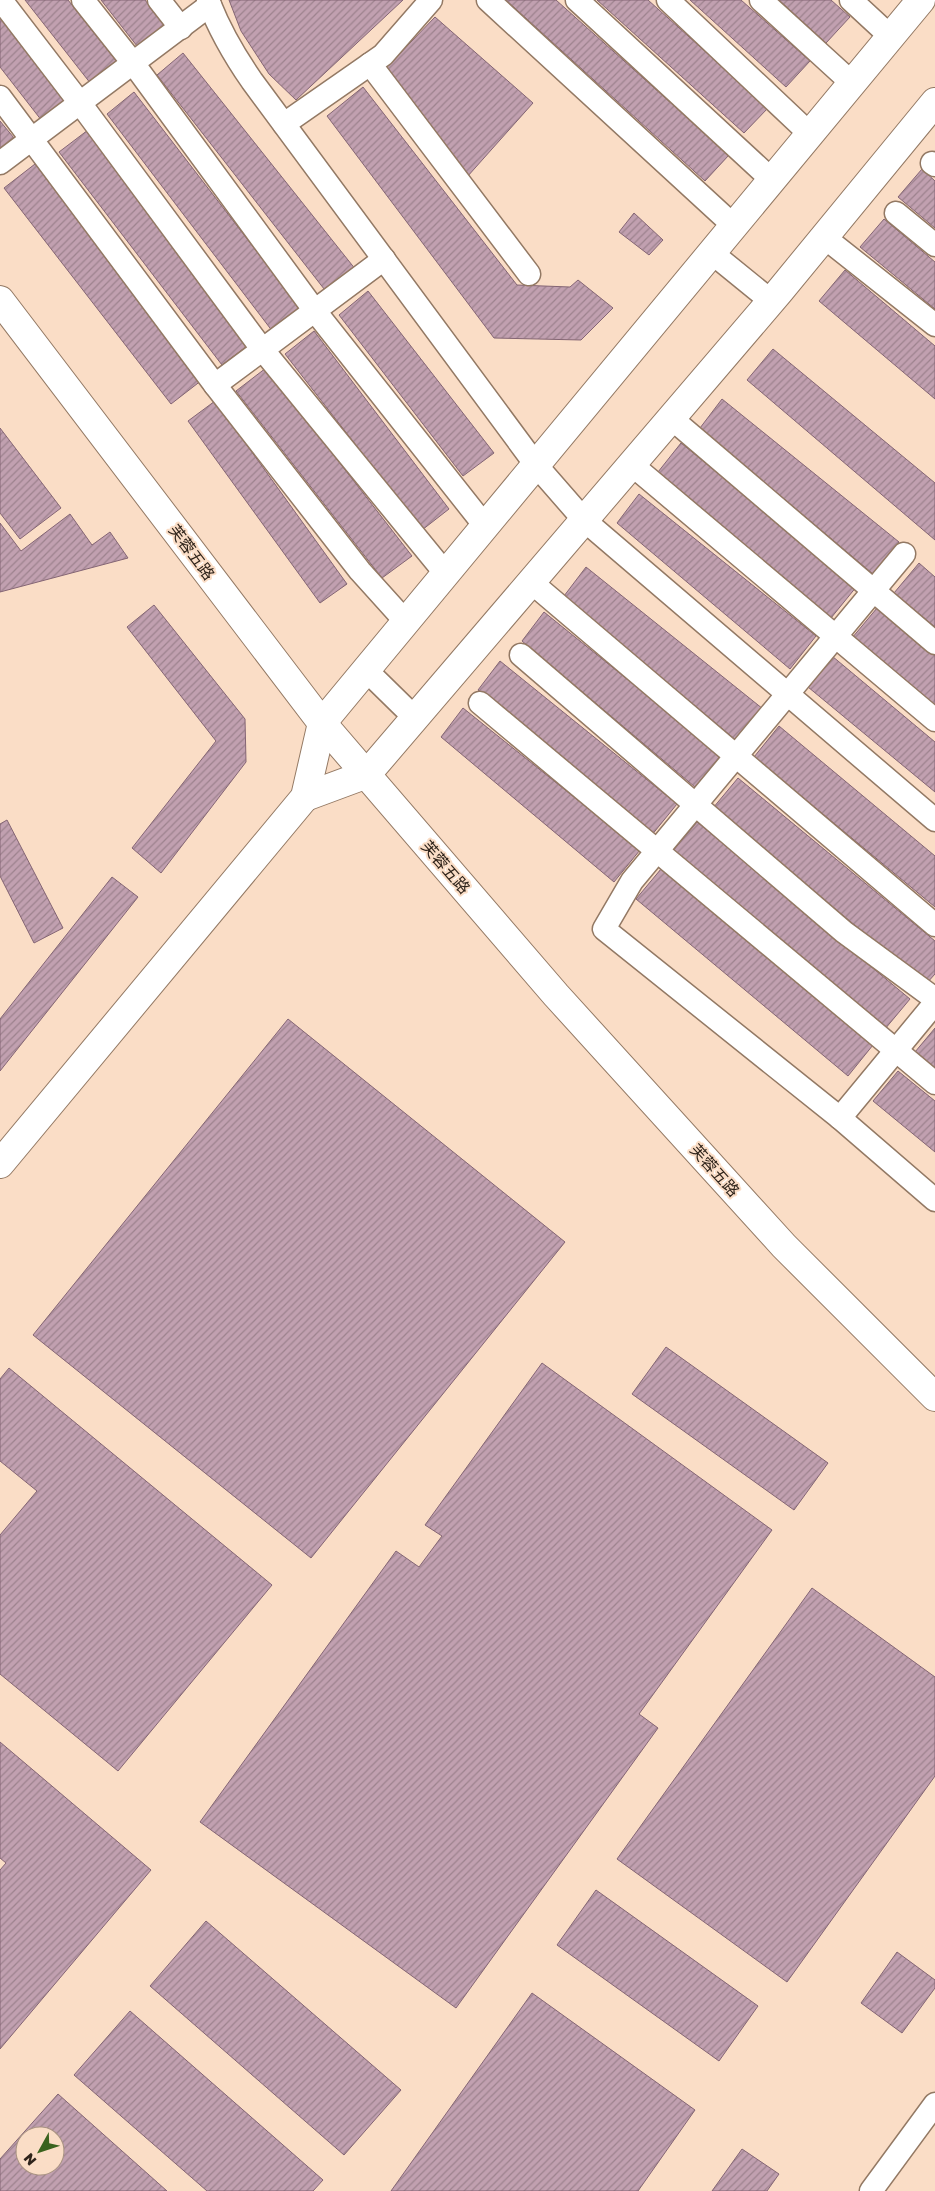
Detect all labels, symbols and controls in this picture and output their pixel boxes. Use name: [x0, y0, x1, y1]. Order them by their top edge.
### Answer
street label: 芙蓉五路: [165, 520, 219, 584]
street label: 芙蓉五路: [417, 836, 475, 898]
street label: 芙蓉五路: [686, 1140, 744, 1200]
north arrow: [15, 2126, 65, 2176]
text: N: [20, 2150, 40, 2169]

